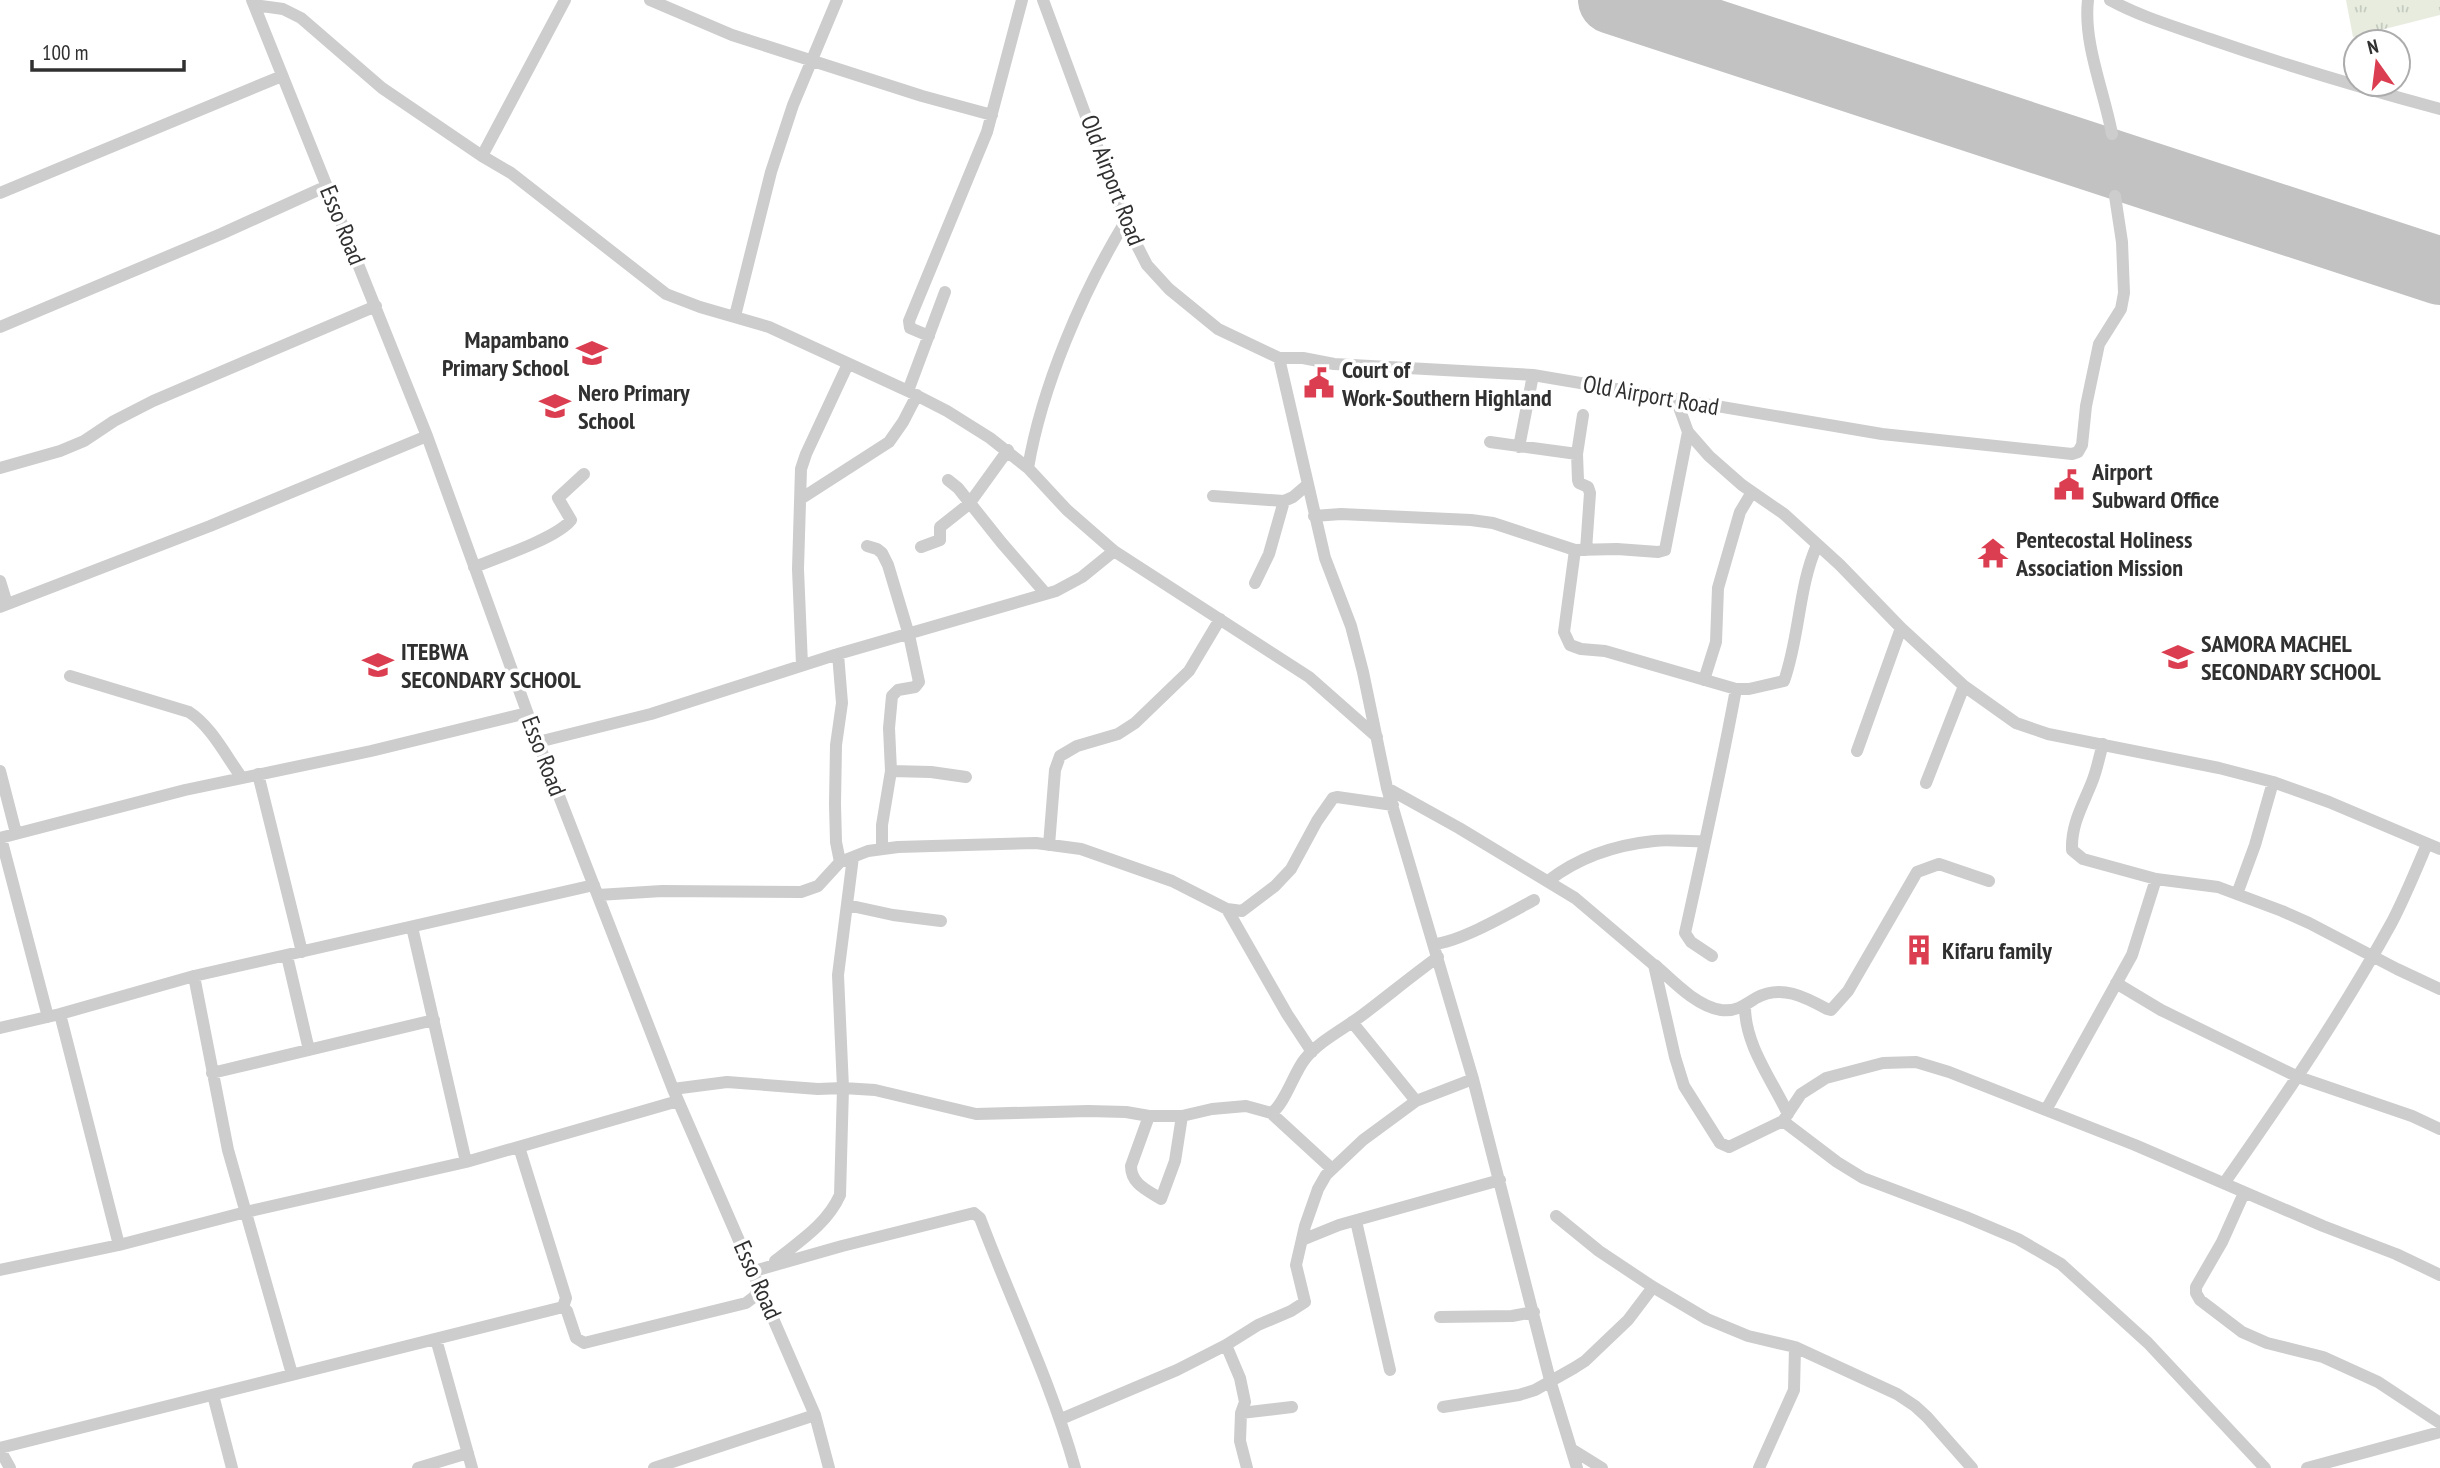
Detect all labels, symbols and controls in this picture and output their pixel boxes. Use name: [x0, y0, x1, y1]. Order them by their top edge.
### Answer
scale bar: [32, 28, 184, 72]
north arrow: [2342, 28, 2412, 98]
text: N: [2365, 34, 2381, 59]
text: 100 m: [42, 39, 88, 66]
street label: Old Airport Road: [1074, 110, 1152, 250]
street label: Esso Road: [313, 181, 373, 269]
place label: Mapambano Primary School: [442, 324, 569, 383]
school or university icon: Mapambano Primary School: [575, 336, 609, 370]
place label: Court of Work-Southern Highland: [1341, 354, 1552, 413]
public building icon: Court of Work-Southern Highland: [1302, 366, 1336, 400]
street label: Old Airport Road: [1581, 368, 1721, 422]
place label: Nero Primary School: [578, 377, 690, 436]
school or university icon: Nero Primary School: [538, 389, 572, 423]
place label: Airport Subward Office: [2091, 456, 2219, 515]
public building icon: Airport Subward Office: [2052, 468, 2086, 502]
place label: Pentecostal Holiness Association Mission: [2015, 524, 2192, 583]
temple icon: Pentecostal Holiness Association Mission: [1976, 536, 2010, 570]
place label: SAMORA MACHEL SECONDARY SCHOOL: [2201, 628, 2382, 687]
place label: ITEBWA SECONDARY SCHOOL: [401, 636, 582, 695]
school or university icon: SAMORA MACHEL SECONDARY SCHOOL: [2161, 640, 2195, 674]
school or university icon: ITEBWA SECONDARY SCHOOL: [361, 648, 395, 682]
street label: Esso Road: [515, 712, 573, 800]
building icon: Kifaru family: [1902, 933, 1936, 967]
place label: Kifaru family: [1942, 935, 2052, 966]
street label: Esso Road: [727, 1236, 789, 1324]

